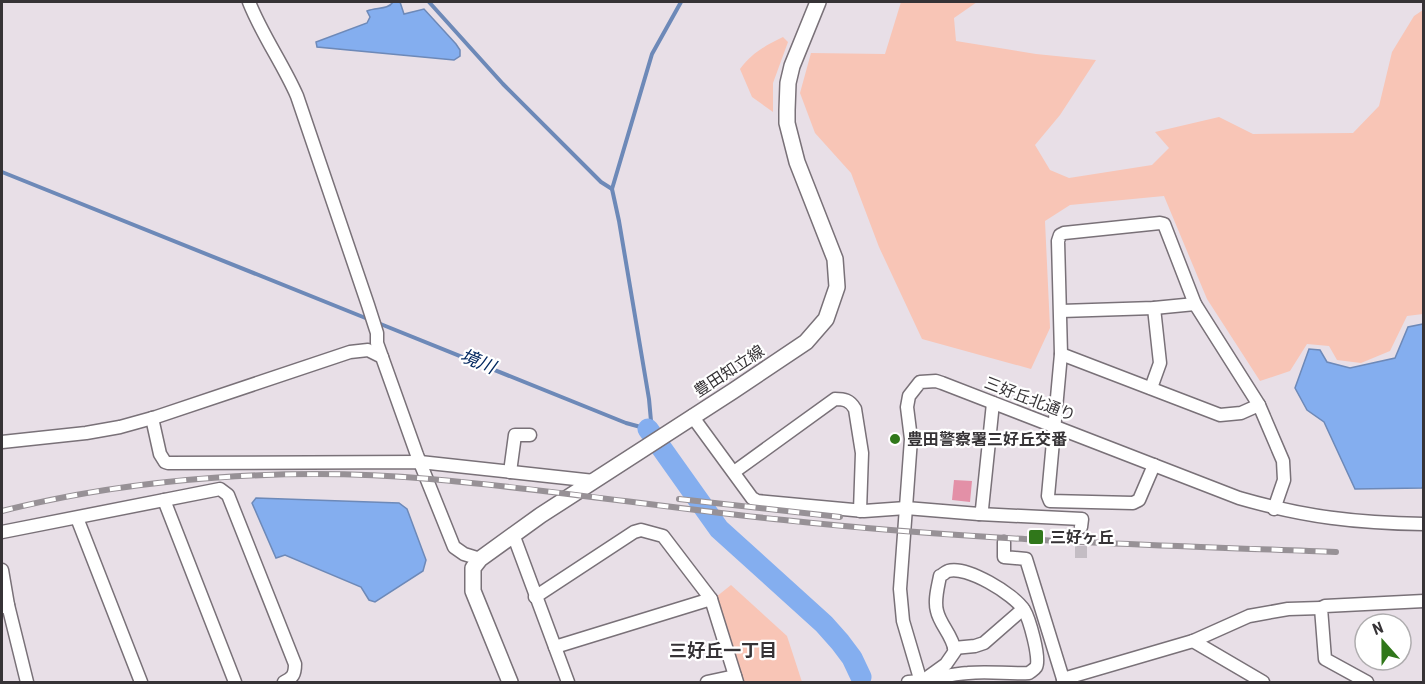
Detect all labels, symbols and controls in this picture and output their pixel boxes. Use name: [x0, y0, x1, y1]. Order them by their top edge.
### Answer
street label: 豊田知立線: [690, 341, 768, 401]
water label: 境川: [457, 345, 500, 378]
street label: 三好丘北通り: [982, 373, 1078, 425]
place label: 豊田警察署三好丘交番: [907, 430, 1067, 449]
marker: 豊田警察署三好丘交番: [888, 432, 902, 446]
marker: 三好ヶ丘: [1027, 528, 1045, 546]
place label: 三好ヶ丘: [1050, 528, 1114, 547]
north arrow: [1353, 612, 1413, 672]
text: N: [1370, 618, 1386, 639]
district label: 三好丘一丁目: [669, 640, 777, 661]

